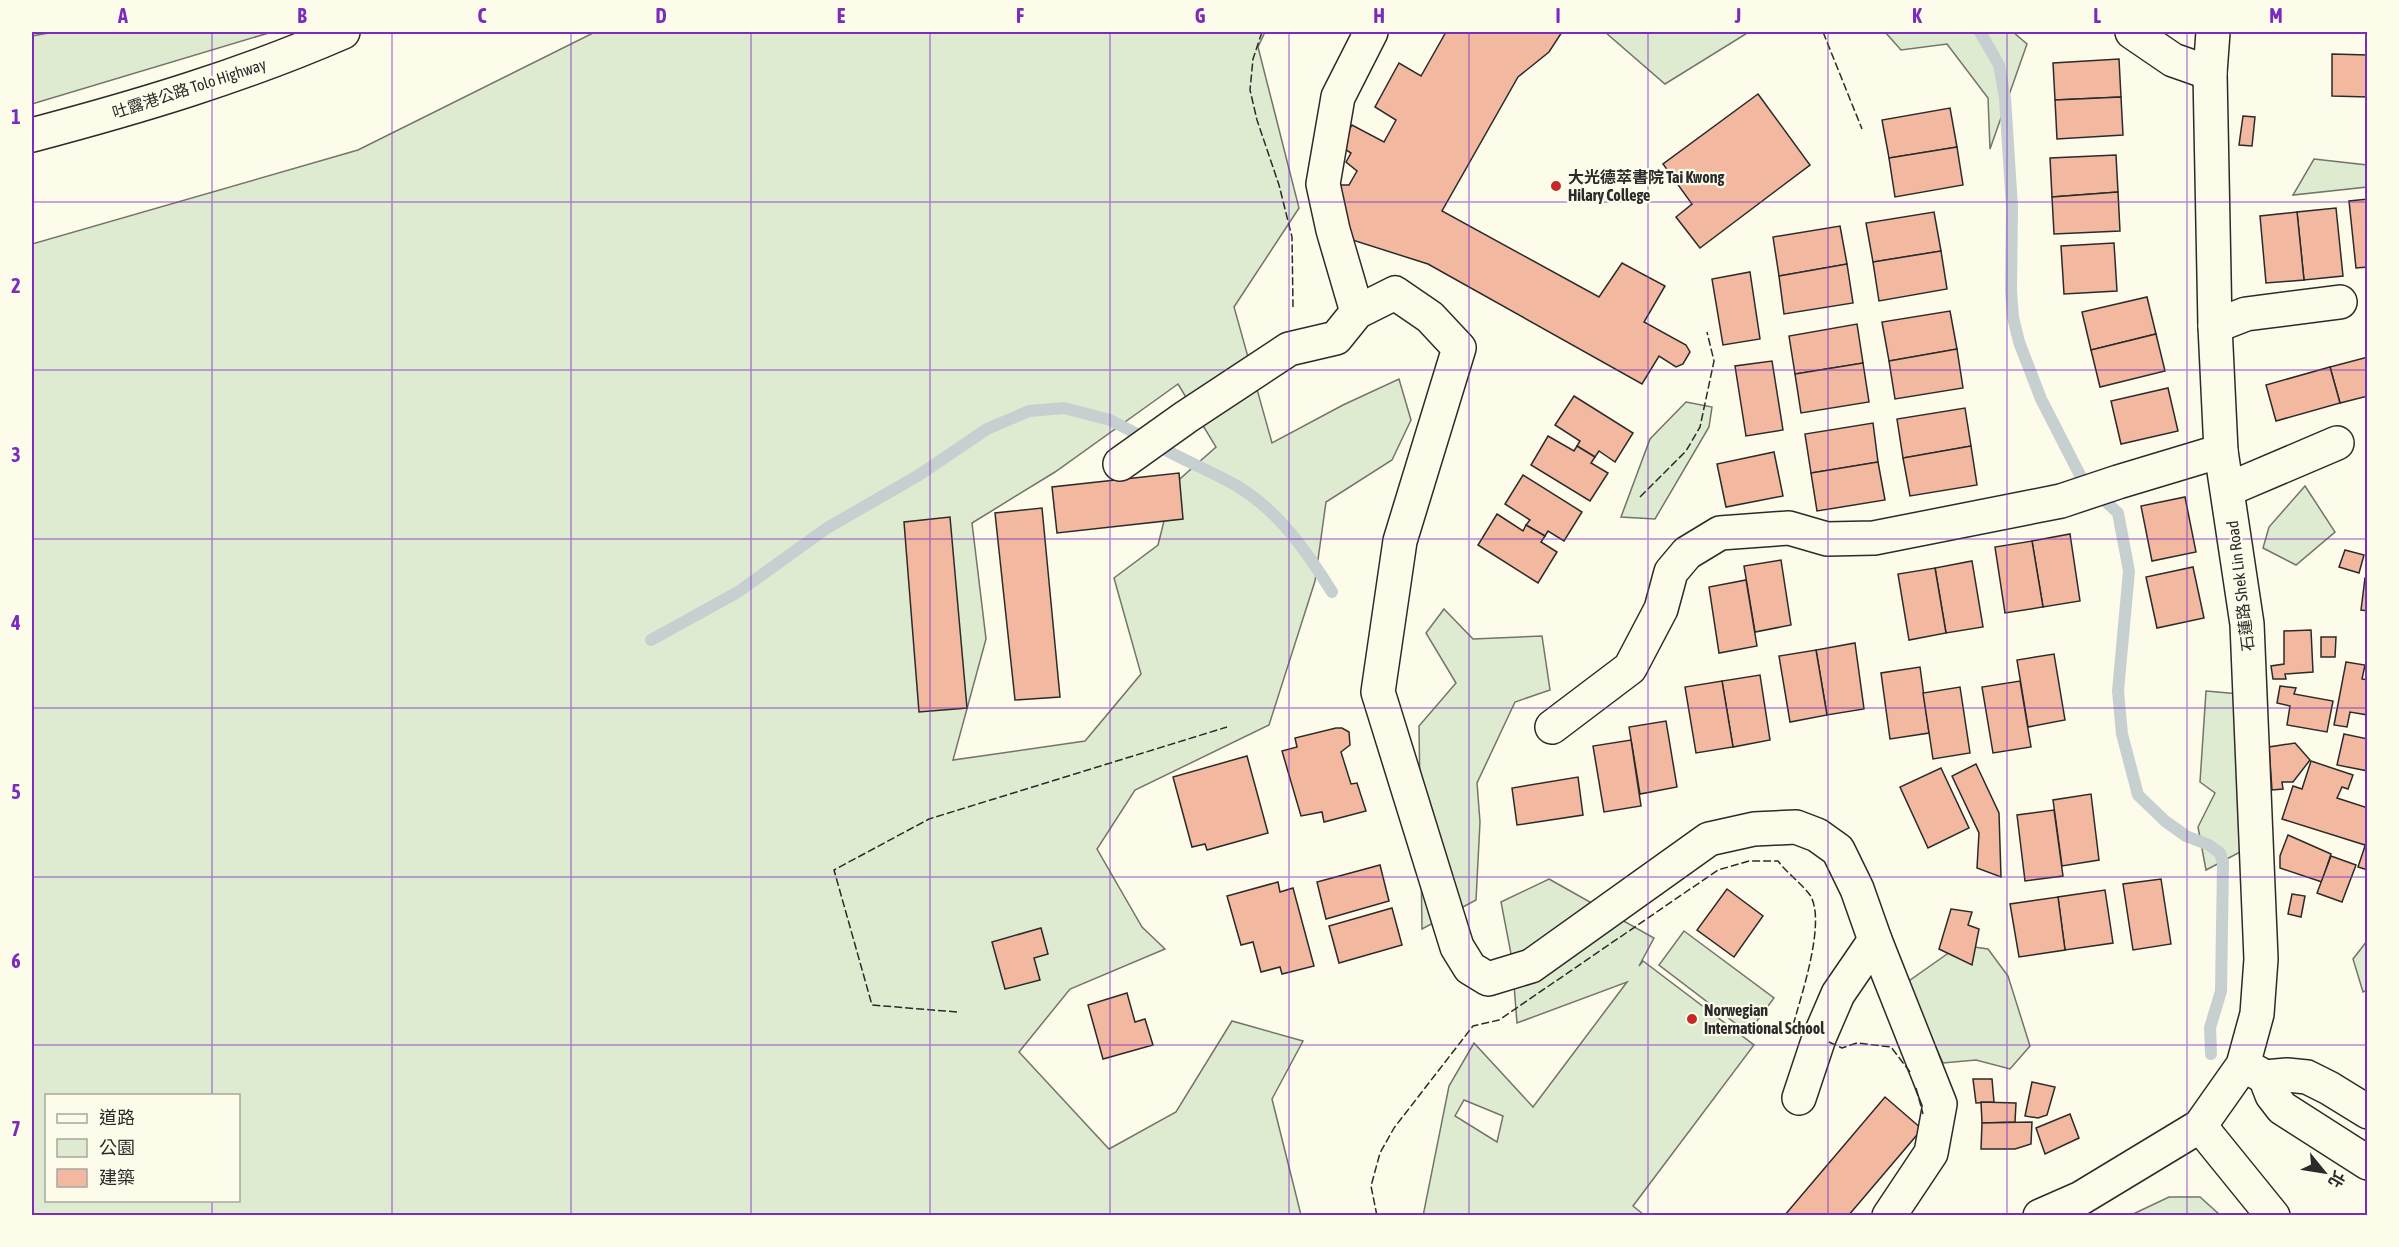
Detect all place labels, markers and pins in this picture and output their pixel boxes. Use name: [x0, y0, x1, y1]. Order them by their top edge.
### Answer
place label: 大光德萃書院 Tai Kwong Hilary College: [1568, 168, 1724, 204]
marker: 大光德萃書院 Tai Kwong Hilary College: [1549, 179, 1563, 193]
place label: Norwegian International School: [1704, 1001, 1825, 1037]
marker: Norwegian International School: [1685, 1012, 1699, 1026]

